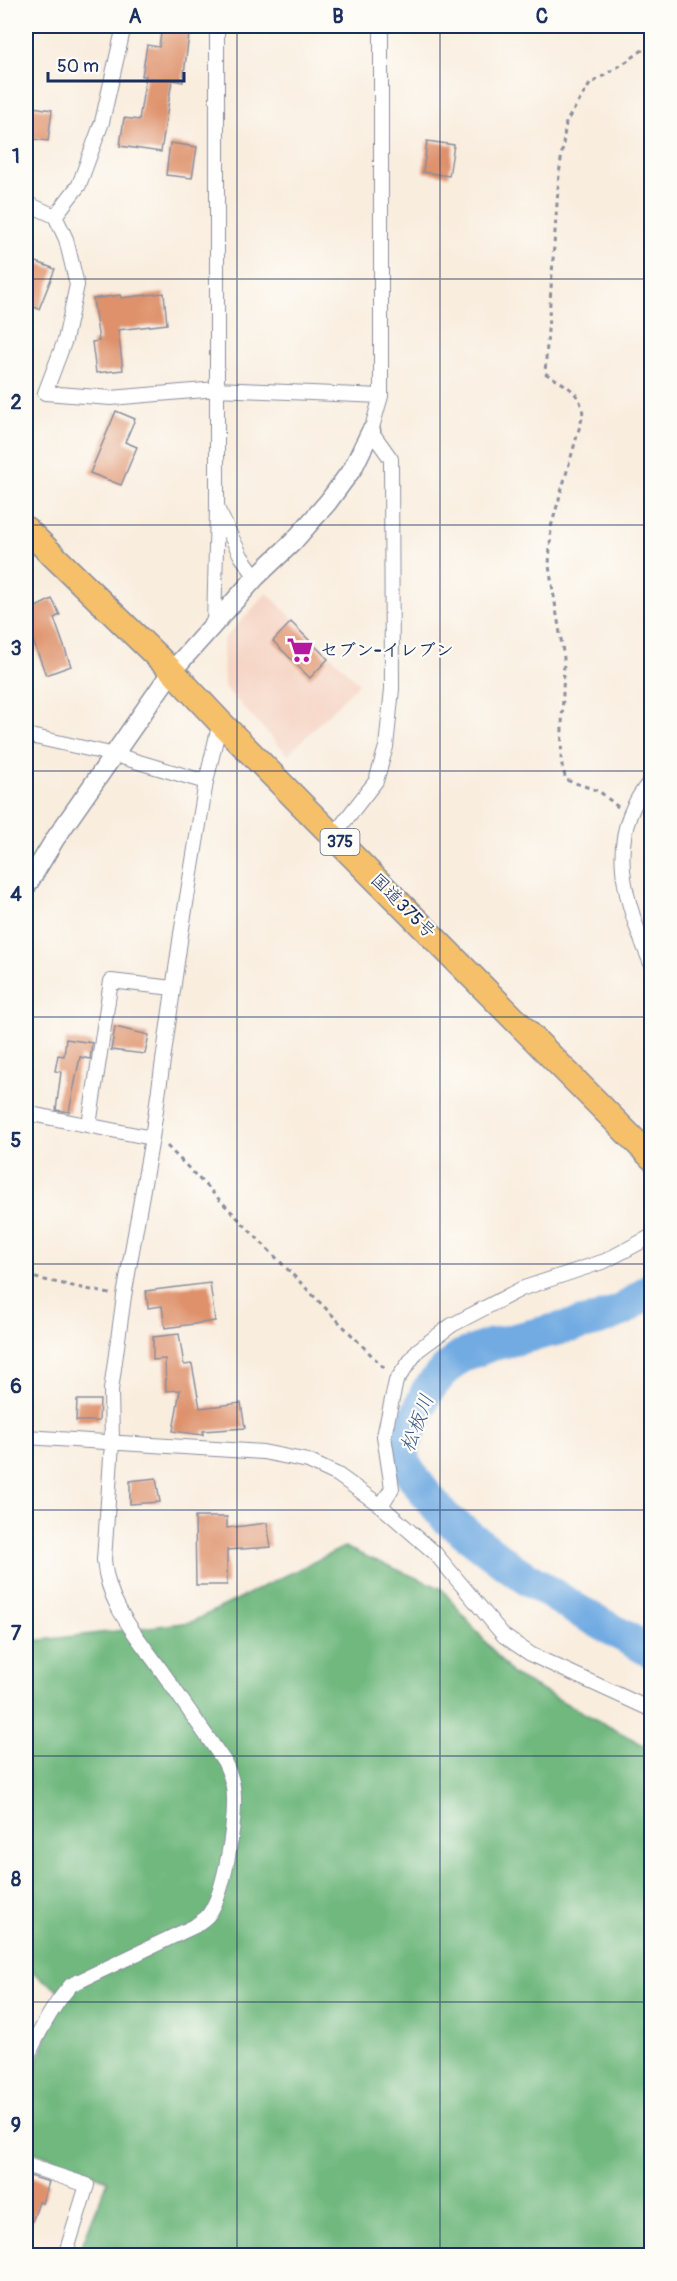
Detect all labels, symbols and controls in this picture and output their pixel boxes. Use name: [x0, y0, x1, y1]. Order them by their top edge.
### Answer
text: A: [129, 4, 142, 29]
text: B: [332, 4, 344, 29]
text: C: [536, 4, 548, 29]
scale bar: [48, 45, 184, 83]
text: 50 m: [57, 55, 99, 78]
text: 1: [12, 144, 20, 169]
text: 2: [10, 390, 22, 415]
supermarket icon: セブン-イレブン: [285, 635, 315, 665]
text: 3: [10, 636, 22, 661]
place label: セブン-イレブン: [320, 639, 454, 662]
road number: 375: [320, 829, 360, 855]
street label: 国道375号: [365, 868, 441, 944]
text: 4: [10, 882, 22, 907]
text: 5: [11, 1128, 22, 1153]
text: 6: [10, 1374, 22, 1399]
water label: 松板川: [395, 1391, 439, 1455]
text: 7: [11, 1621, 22, 1646]
text: 8: [11, 1867, 21, 1892]
text: 9: [11, 2113, 21, 2138]

